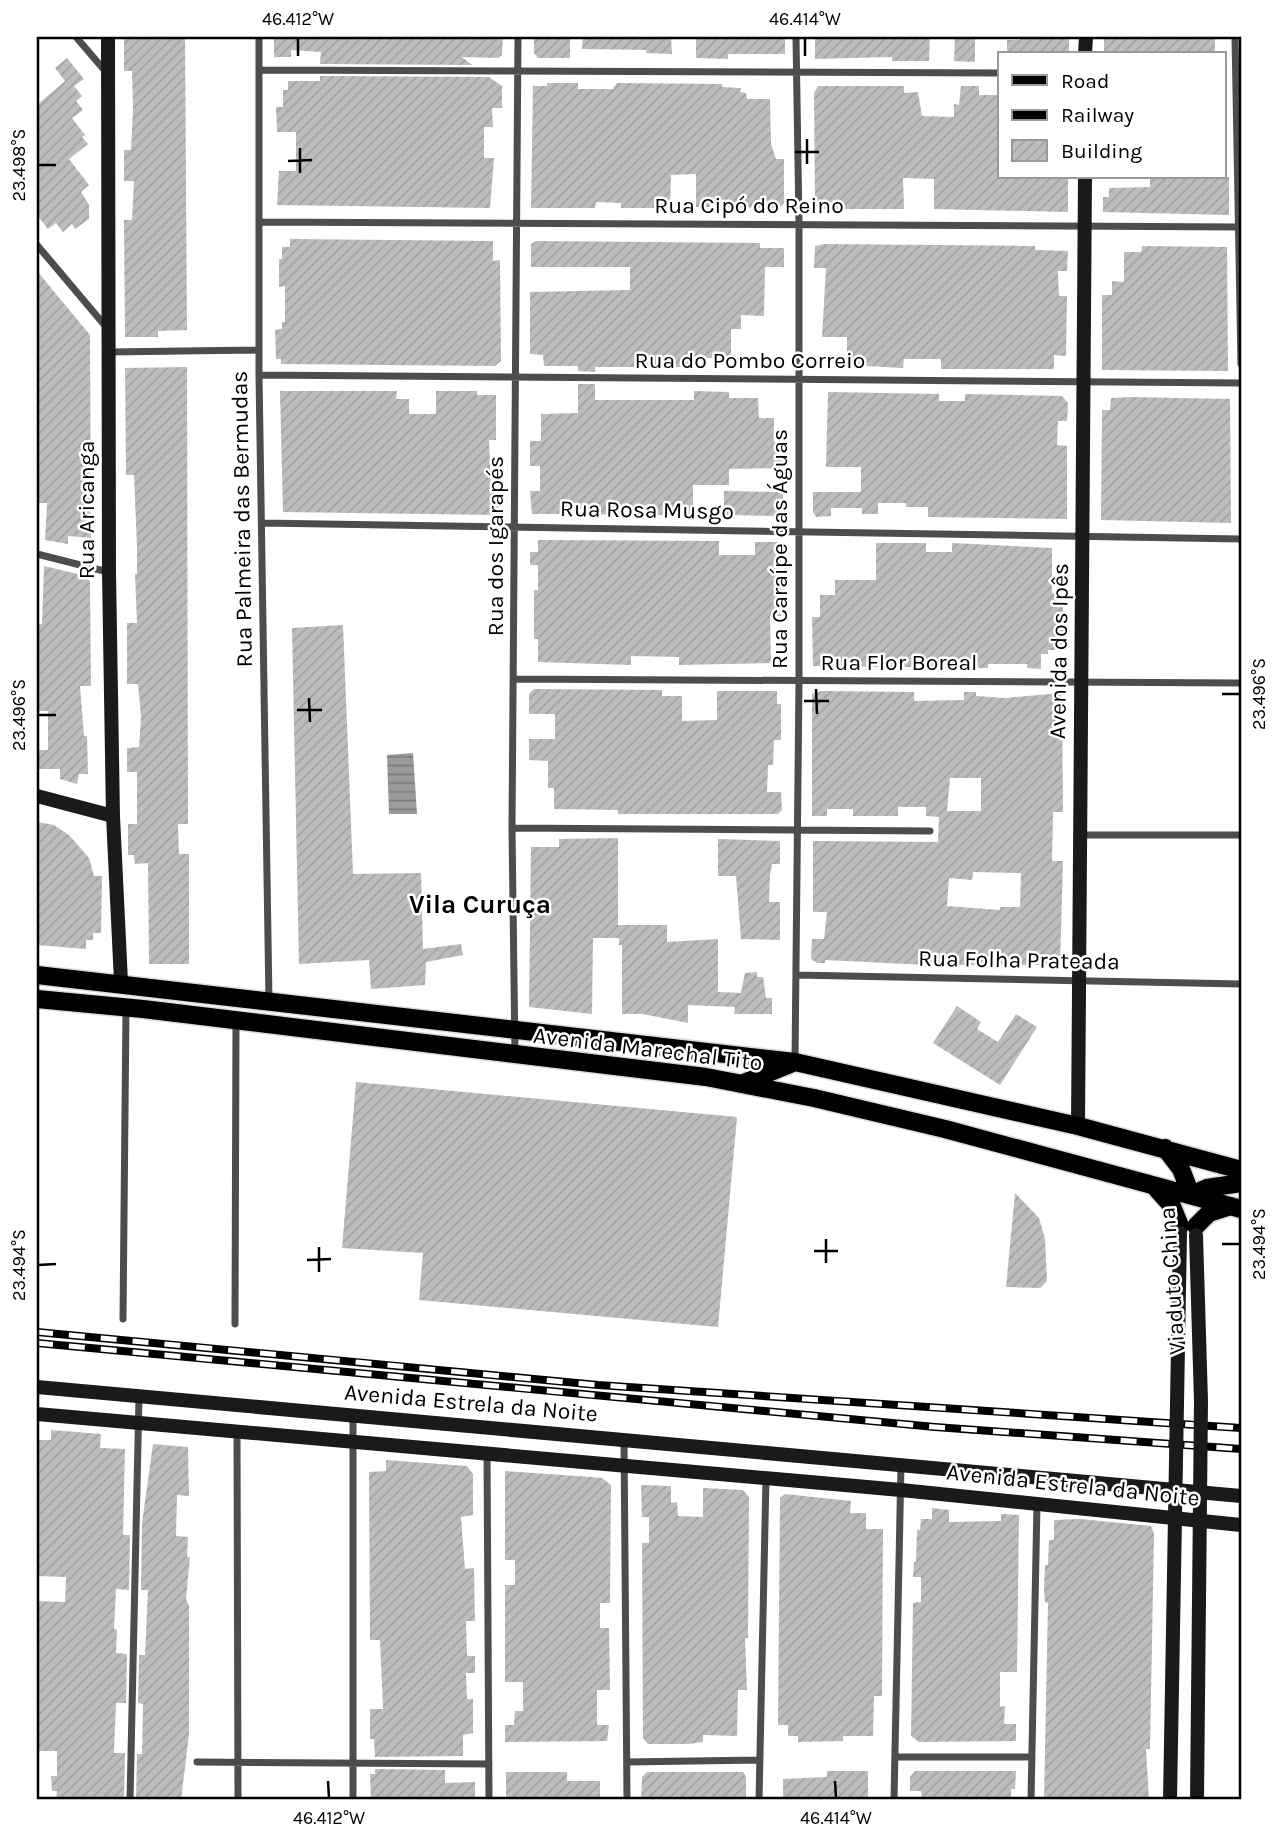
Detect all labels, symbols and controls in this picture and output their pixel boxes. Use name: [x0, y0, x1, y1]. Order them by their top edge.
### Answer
text: 46.412°W: [262, 8, 334, 30]
text: 46.414°W: [769, 8, 841, 30]
legend: [998, 52, 1226, 178]
text: Road: [1061, 69, 1109, 93]
text: Railway: [1061, 103, 1134, 127]
text: 23.498°S: [8, 129, 30, 201]
text: Building: [1061, 139, 1142, 163]
street label: Rua Cipó do Reino: [654, 192, 844, 219]
street label: Rua do Pombo Correio: [635, 347, 865, 374]
street label: Rua Palmeira das Bermudas: [226, 370, 258, 668]
street label: Rua Caraípe das Águas: [766, 429, 793, 669]
street label: Rua Aricanga: [73, 441, 100, 579]
street label: Rua dos Igarapés: [482, 456, 509, 636]
street label: Rua Rosa Musgo: [560, 495, 734, 525]
street label: Avenida dos Ipês: [1044, 563, 1074, 739]
street label: Rua Flor Boreal: [820, 649, 978, 676]
text: 23.496°S: [1248, 658, 1270, 730]
text: 23.496°S: [8, 679, 30, 751]
district label: Vila Curuça: [409, 889, 551, 920]
street label: Rua Folha Prateada: [918, 945, 1120, 975]
street label: Avenida Marechal Tito: [532, 1022, 764, 1076]
street label: Viaduto China: [1153, 1206, 1191, 1356]
text: 23.494°S: [1248, 1208, 1270, 1280]
text: 23.494°S: [8, 1229, 30, 1301]
street label: Avenida Estrela da Noite: [343, 1378, 599, 1428]
street label: Avenida Estrela da Noite: [945, 1458, 1201, 1512]
text: 46.412°W: [293, 1807, 365, 1829]
text: 46.414°W: [800, 1807, 872, 1829]

